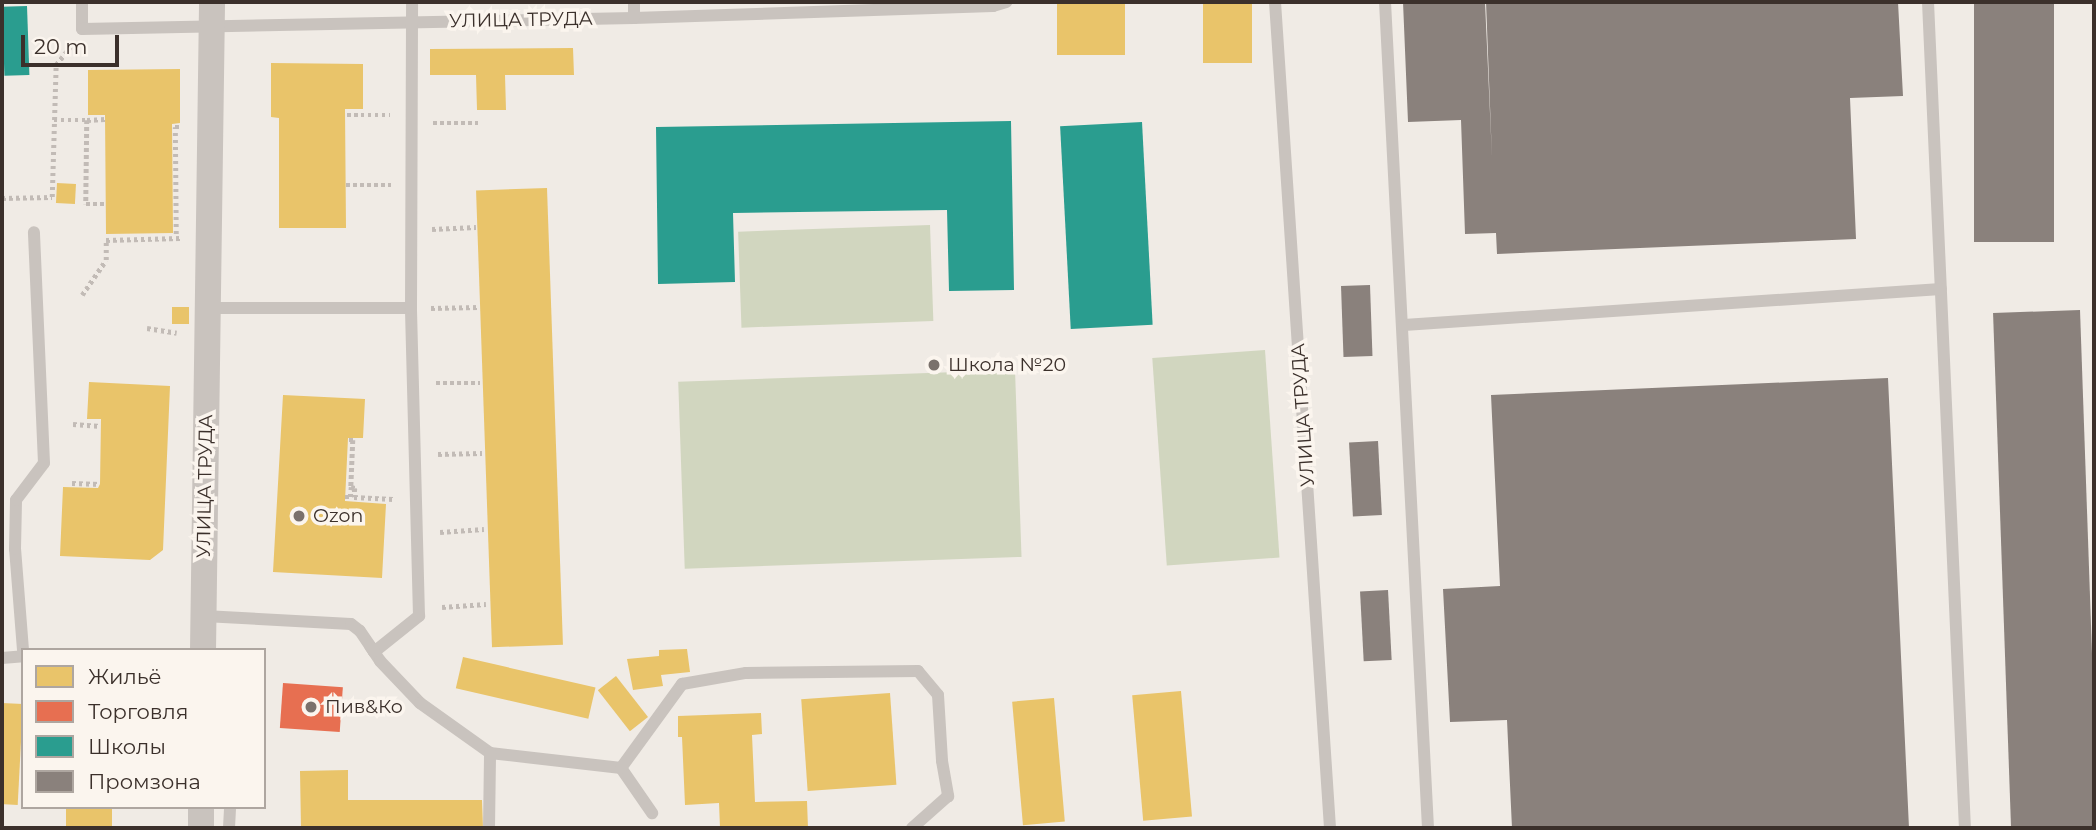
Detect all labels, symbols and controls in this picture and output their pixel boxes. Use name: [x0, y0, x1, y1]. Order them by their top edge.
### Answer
street label: УЛИЦА ТРУДА: [449, 7, 593, 33]
scale bar: [24, 21, 122, 65]
text: 20 m: [34, 34, 88, 59]
street label: УЛИЦА ТРУДА: [1287, 343, 1319, 487]
place label: Школа №20: [948, 354, 1066, 376]
marker: Школа №20: [926, 357, 942, 373]
street label: УЛИЦА ТРУДА: [192, 414, 218, 558]
place label: Ozon: [313, 505, 363, 527]
marker: Ozon: [291, 508, 307, 524]
legend: [21, 648, 266, 809]
text: Жильё: [88, 664, 162, 689]
place label: Пив&Ко: [325, 696, 403, 718]
text: Торговля: [88, 699, 189, 724]
marker: Пив&Ко: [303, 699, 319, 715]
text: Школы: [88, 734, 166, 759]
text: Промзона: [88, 769, 201, 794]

